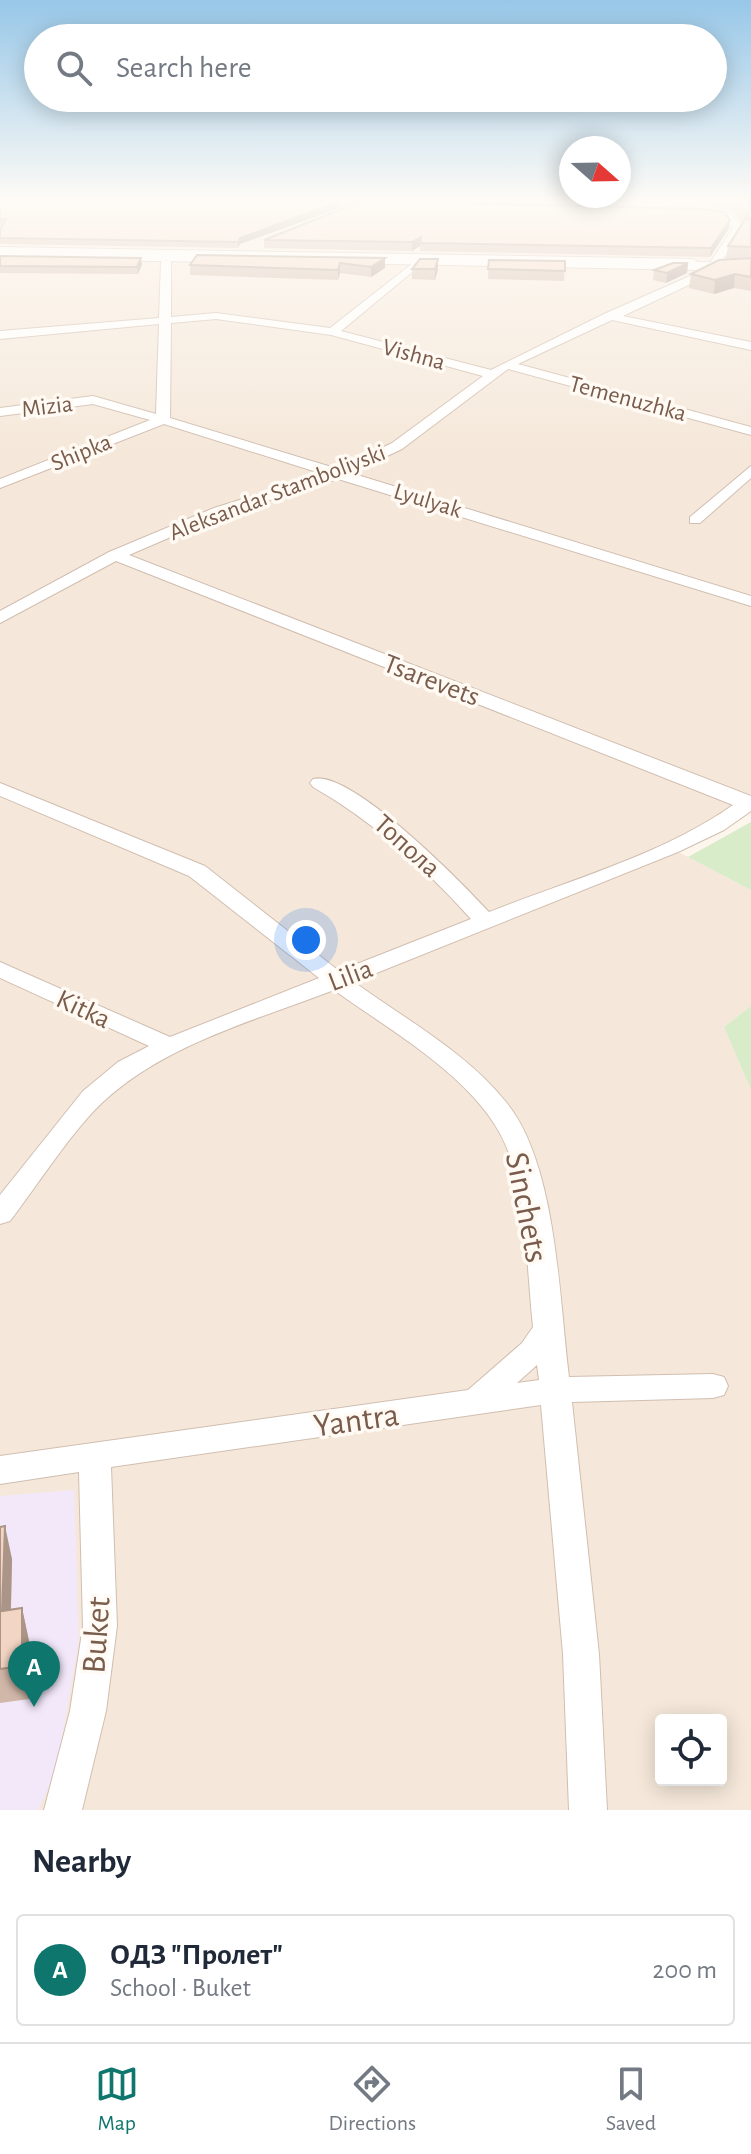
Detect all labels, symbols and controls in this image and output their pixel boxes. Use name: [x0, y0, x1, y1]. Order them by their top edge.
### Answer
search box: [24, 24, 727, 112]
icon: search: [52, 46, 96, 90]
text: Search here: [116, 53, 252, 83]
north arrow: [559, 136, 631, 208]
street label: Vishna: [380, 335, 448, 375]
street label: Temenuzhka: [567, 372, 689, 426]
street label: Mizia: [20, 392, 74, 422]
street label: Shipka: [48, 430, 115, 476]
street label: Aleksandar Stamboliyski: [166, 441, 389, 545]
street label: Lyulyak: [391, 479, 465, 523]
street label: Tsarevets: [379, 650, 483, 712]
street label: Топола: [368, 810, 445, 883]
your location: [286, 920, 326, 960]
street label: Lilia: [325, 955, 377, 997]
street label: Kitka: [52, 985, 115, 1034]
street label: Sinchets: [499, 1149, 553, 1265]
street label: Yantra: [311, 1398, 401, 1444]
street label: Buket: [77, 1595, 117, 1675]
pin: A: [8, 1641, 60, 1707]
map controls: [655, 1714, 727, 1786]
button: locate: [655, 1714, 727, 1786]
text: Nearby: [32, 1845, 131, 1879]
text: ОДЗ "Пролет": [110, 1940, 283, 1970]
text: A: [52, 1957, 68, 1983]
text: 200 m: [653, 1957, 717, 1983]
text: School · Buket: [110, 1975, 251, 2001]
tab: Map: [95, 2062, 139, 2136]
tab: Directions: [328, 2062, 416, 2136]
tab: Saved: [606, 2062, 656, 2136]

